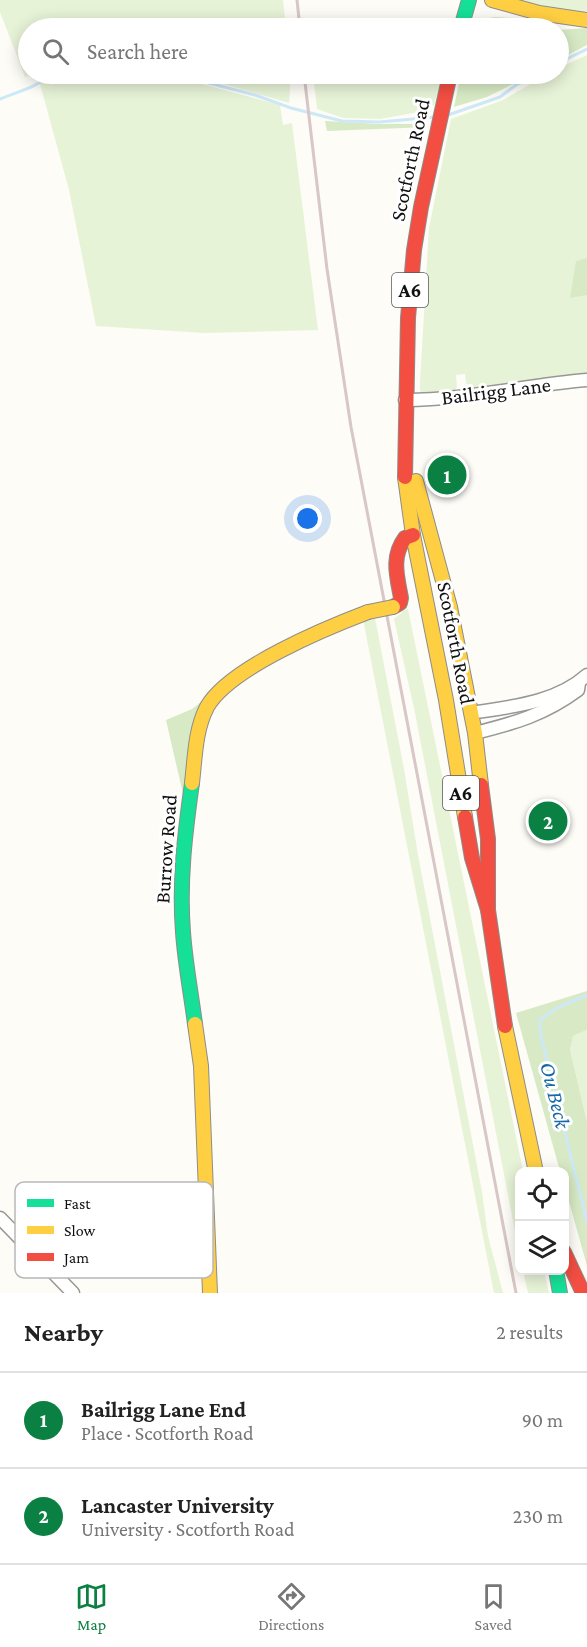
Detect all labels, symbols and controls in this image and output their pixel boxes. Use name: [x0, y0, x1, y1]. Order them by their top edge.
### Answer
search box: [18, 18, 569, 84]
icon: search: [39, 35, 72, 68]
text: Search here: [87, 39, 188, 64]
street label: Scotforth Road: [385, 97, 435, 223]
road number: A6: [392, 273, 428, 307]
street label: Bailrigg Lane: [440, 372, 552, 410]
pin: 1: [428, 452, 466, 498]
your location: [293, 504, 322, 533]
street label: Scotforth Road: [432, 580, 480, 706]
road number: A6: [443, 776, 479, 810]
street label: Burrow Road: [150, 794, 182, 904]
pin: 2: [528, 798, 568, 844]
water label: Ou Beck: [535, 1059, 576, 1132]
map controls: [515, 1167, 569, 1275]
button: locate: [515, 1167, 569, 1221]
legend: [15, 1182, 213, 1278]
text: Fast: [64, 1195, 91, 1212]
button: layers: [515, 1221, 569, 1275]
text: Slow: [64, 1222, 96, 1239]
text: Jam: [62, 1249, 89, 1267]
text: Nearby: [24, 1318, 103, 1347]
text: 2 results: [496, 1321, 563, 1343]
text: Bailrigg Lane End: [81, 1397, 246, 1422]
text: 1: [40, 1409, 47, 1431]
text: 90 m: [522, 1409, 563, 1431]
text: Place · Scotforth Road: [81, 1422, 253, 1444]
text: Lancaster University: [81, 1493, 274, 1518]
text: 2: [38, 1505, 49, 1527]
text: 230 m: [513, 1505, 563, 1527]
text: University · Scotforth Road: [81, 1518, 294, 1540]
tab: Map: [75, 1580, 108, 1633]
tab: Directions: [258, 1580, 324, 1633]
tab: Saved: [474, 1580, 512, 1633]

